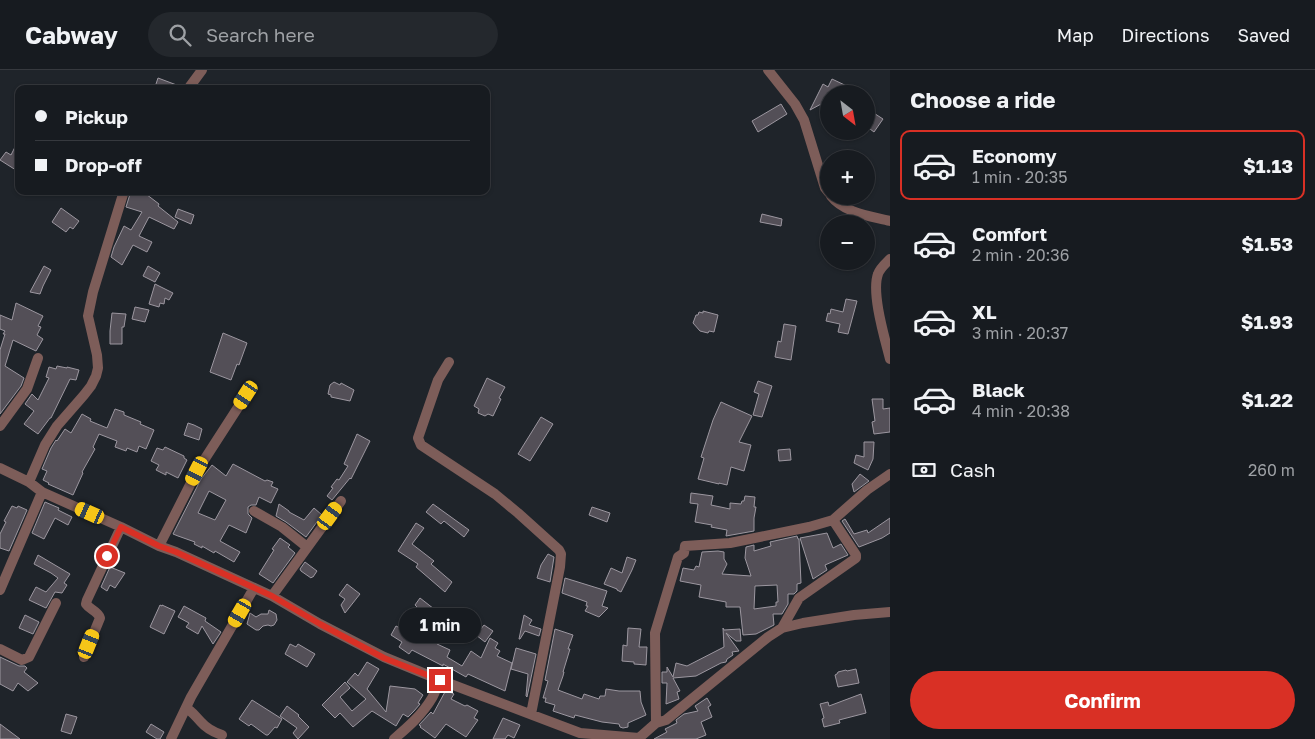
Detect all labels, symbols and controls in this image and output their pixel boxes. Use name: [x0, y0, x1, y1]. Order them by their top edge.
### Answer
search box: [148, 12, 498, 57]
text: Cabway: [25, 20, 118, 49]
icon: search: [166, 21, 194, 49]
text: Search here: [206, 23, 315, 46]
text: Map: [1057, 24, 1093, 46]
text: Directions: [1121, 24, 1209, 46]
text: Saved: [1237, 24, 1290, 46]
north arrow: [820, 85, 875, 140]
map controls: [820, 85, 875, 270]
text: Choose a ride: [910, 86, 1056, 113]
text: Pickup: [65, 105, 128, 128]
icon: car: [912, 143, 957, 188]
text: Economy: [972, 144, 1057, 167]
button: +: [820, 150, 875, 205]
text: Drop-off: [65, 153, 142, 176]
text: $1.13: [1243, 154, 1293, 177]
text: 1 min · 20:35: [972, 167, 1068, 187]
button: −: [820, 215, 875, 270]
icon: car: [912, 221, 957, 266]
text: Comfort: [972, 222, 1047, 245]
text: $1.53: [1241, 232, 1293, 255]
text: 2 min · 20:36: [972, 245, 1069, 265]
icon: car: [912, 299, 957, 344]
text: XL: [972, 300, 997, 323]
text: $1.93: [1241, 310, 1293, 333]
text: 3 min · 20:37: [972, 323, 1068, 343]
icon: car: [912, 377, 957, 422]
car: [231, 378, 260, 412]
text: Black: [972, 378, 1025, 401]
text: $1.22: [1241, 388, 1293, 411]
text: 4 min · 20:38: [972, 401, 1070, 421]
car: [183, 454, 210, 488]
icon: cash: [910, 456, 938, 484]
text: Cash: [950, 458, 995, 481]
text: 260 m: [1248, 460, 1295, 480]
car: [315, 499, 344, 533]
car: [73, 500, 106, 526]
route start: [96, 545, 118, 567]
car: [226, 596, 253, 630]
callout: 1 min: [399, 608, 481, 642]
text: 1 min: [420, 615, 460, 635]
car: [76, 627, 101, 661]
route end: [429, 669, 451, 691]
button: Confirm: [910, 671, 1295, 729]

